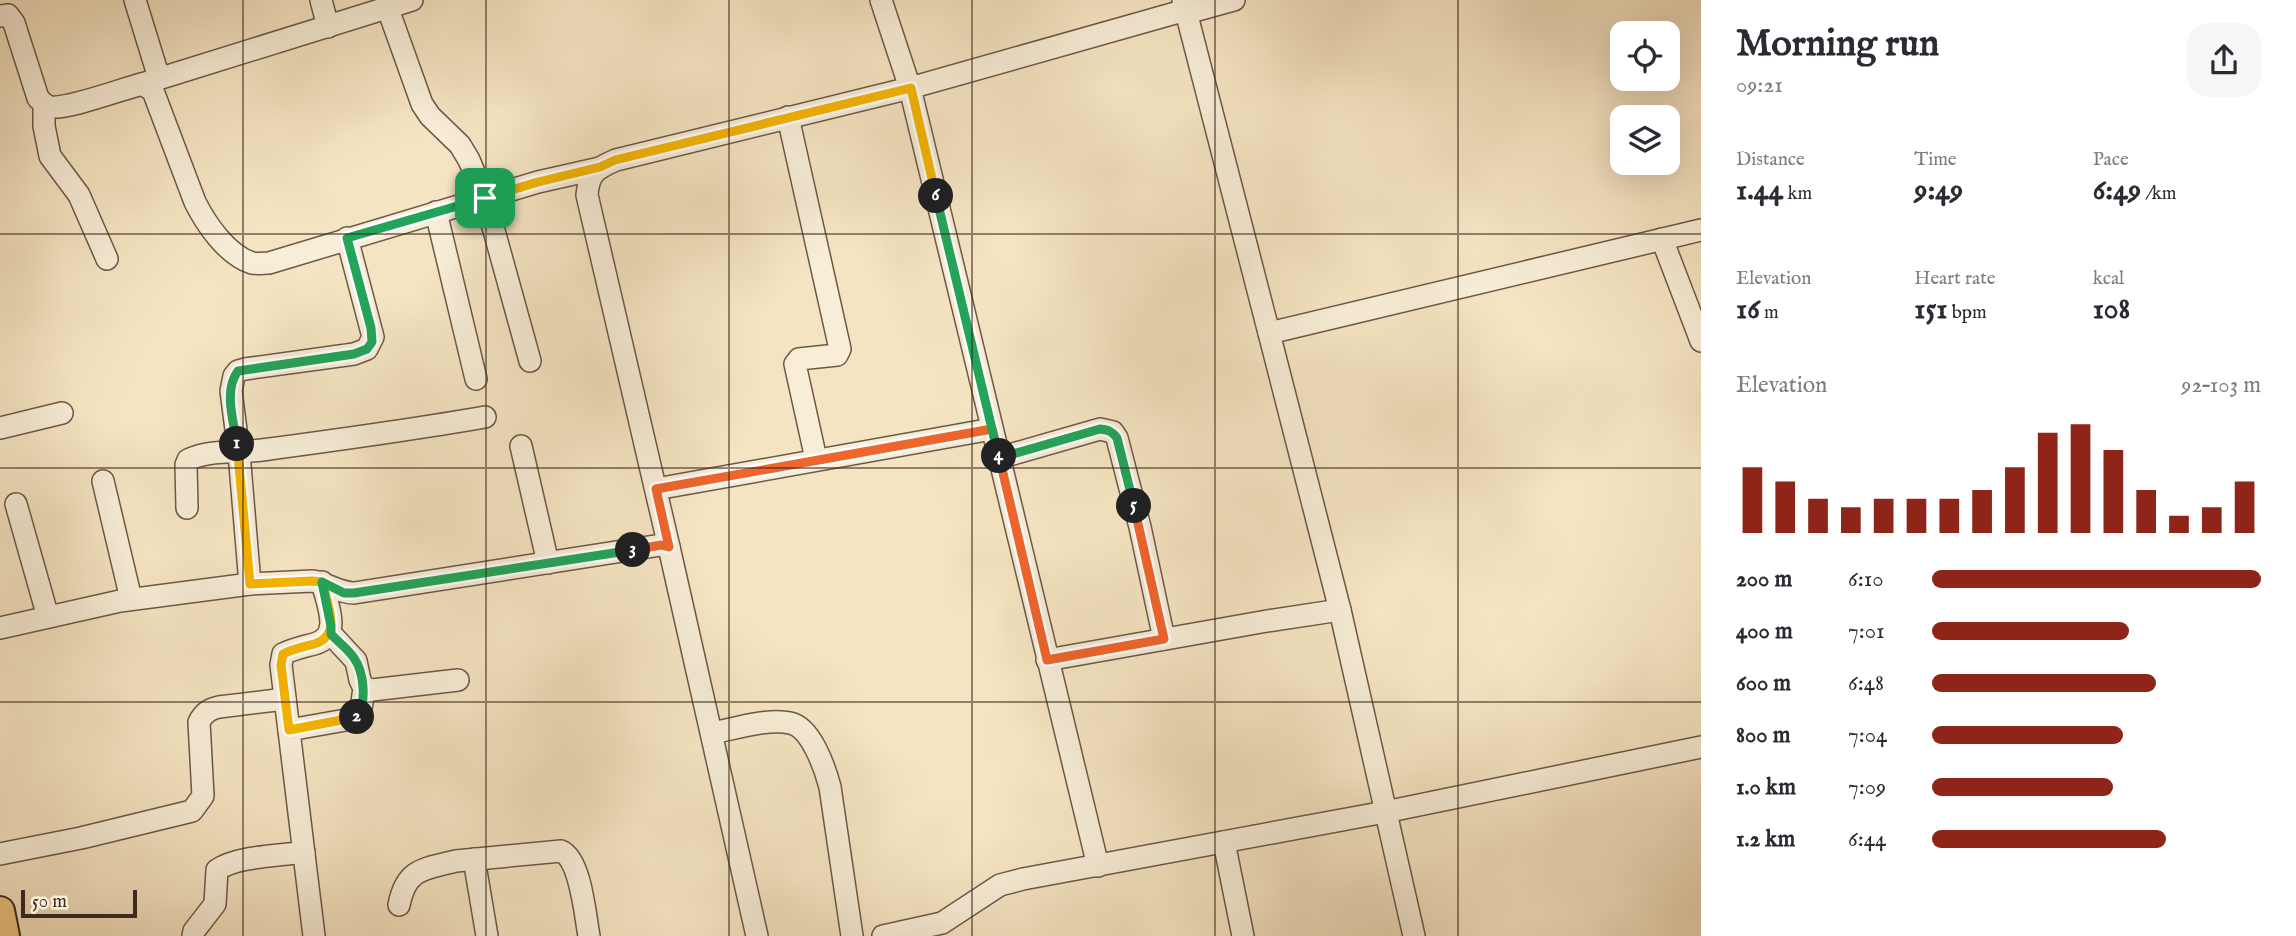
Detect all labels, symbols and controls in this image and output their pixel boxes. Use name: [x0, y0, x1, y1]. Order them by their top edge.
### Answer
map controls: [1610, 21, 1680, 175]
button: locate: [1610, 21, 1680, 91]
text: Morning run: [1736, 21, 1939, 69]
button: share: [2187, 23, 2261, 97]
text: 09:21: [1736, 71, 1783, 100]
button: layers: [1610, 105, 1680, 175]
text: Distance: [1736, 148, 1805, 172]
text: Time: [1914, 148, 1957, 172]
text: Pace: [2093, 148, 2129, 172]
pin: [455, 168, 515, 228]
text: 1.44: [1736, 172, 1783, 210]
text: 9:49: [1914, 172, 1963, 210]
text: 6:49: [2093, 172, 2141, 210]
pin: 6: [918, 178, 954, 214]
icon: arrive: [466, 179, 504, 217]
text: km: [1783, 182, 1812, 206]
text: /km: [2141, 182, 2177, 206]
text: 6: [931, 183, 940, 207]
text: Elevation: [1736, 267, 1811, 291]
text: Heart rate: [1914, 267, 1995, 291]
text: kcal: [2093, 267, 2124, 291]
text: 16: [1736, 291, 1760, 329]
text: 151: [1914, 291, 1948, 329]
text: 108: [2093, 291, 2130, 329]
text: m: [1760, 301, 1779, 325]
text: bpm: [1948, 301, 1987, 325]
text: Elevation: [1736, 371, 1827, 400]
text: 92–103 m: [2181, 371, 2261, 400]
pin: 1: [219, 426, 254, 462]
text: 1: [233, 431, 240, 455]
pin: 4: [982, 438, 1016, 474]
text: 4: [994, 443, 1003, 467]
pin: 5: [1116, 489, 1152, 524]
text: 5: [1130, 493, 1137, 517]
pin: 3: [616, 532, 650, 568]
text: 3: [629, 537, 636, 561]
text: 200 m: [1736, 565, 1792, 594]
text: 6:10: [1848, 565, 1884, 594]
text: 400 m: [1736, 617, 1793, 646]
text: 7:01: [1848, 617, 1885, 646]
text: 600 m: [1736, 669, 1791, 698]
text: 6:48: [1848, 669, 1884, 698]
pin: 2: [340, 700, 374, 734]
text: 2: [352, 704, 361, 728]
text: 800 m: [1736, 721, 1790, 750]
text: 7:04: [1848, 721, 1887, 750]
text: 1.0 km: [1736, 773, 1796, 802]
text: 7:09: [1848, 773, 1886, 802]
text: 1.2 km: [1736, 825, 1795, 854]
text: 6:44: [1848, 825, 1886, 854]
scale bar: [21, 887, 136, 919]
text: 50 m: [32, 890, 67, 914]

